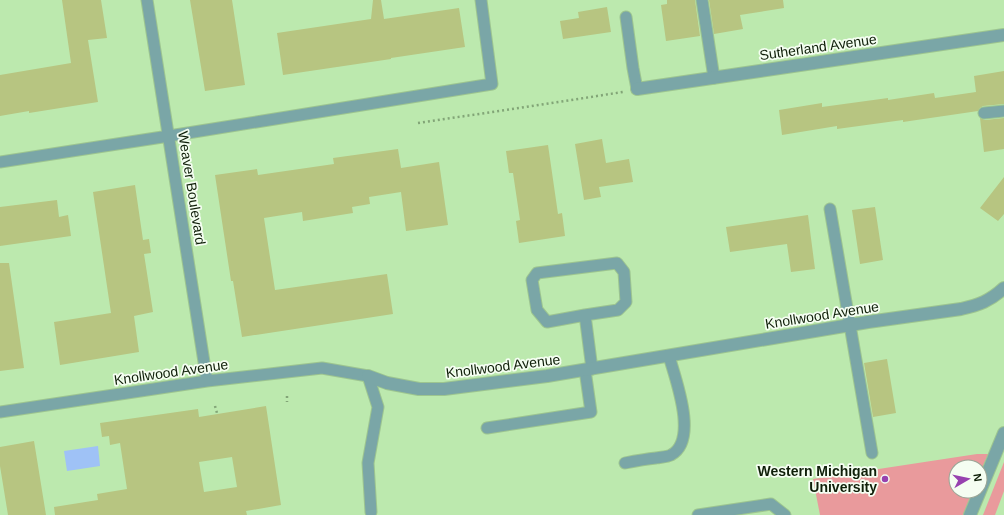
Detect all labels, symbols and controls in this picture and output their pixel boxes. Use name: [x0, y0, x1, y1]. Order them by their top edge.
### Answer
street label: Sutherland Avenue: [758, 31, 878, 63]
street label: Weaver Boulevard: [175, 130, 209, 246]
street label: Knollwood Avenue: [764, 298, 880, 332]
street label: Knollwood Avenue: [445, 351, 561, 381]
street label: Knollwood Avenue: [113, 356, 229, 388]
north arrow: [948, 459, 988, 499]
place label: Western Michigan University: [757, 463, 877, 495]
text: N: [971, 473, 984, 482]
marker: Western Michigan University: [880, 474, 890, 484]

